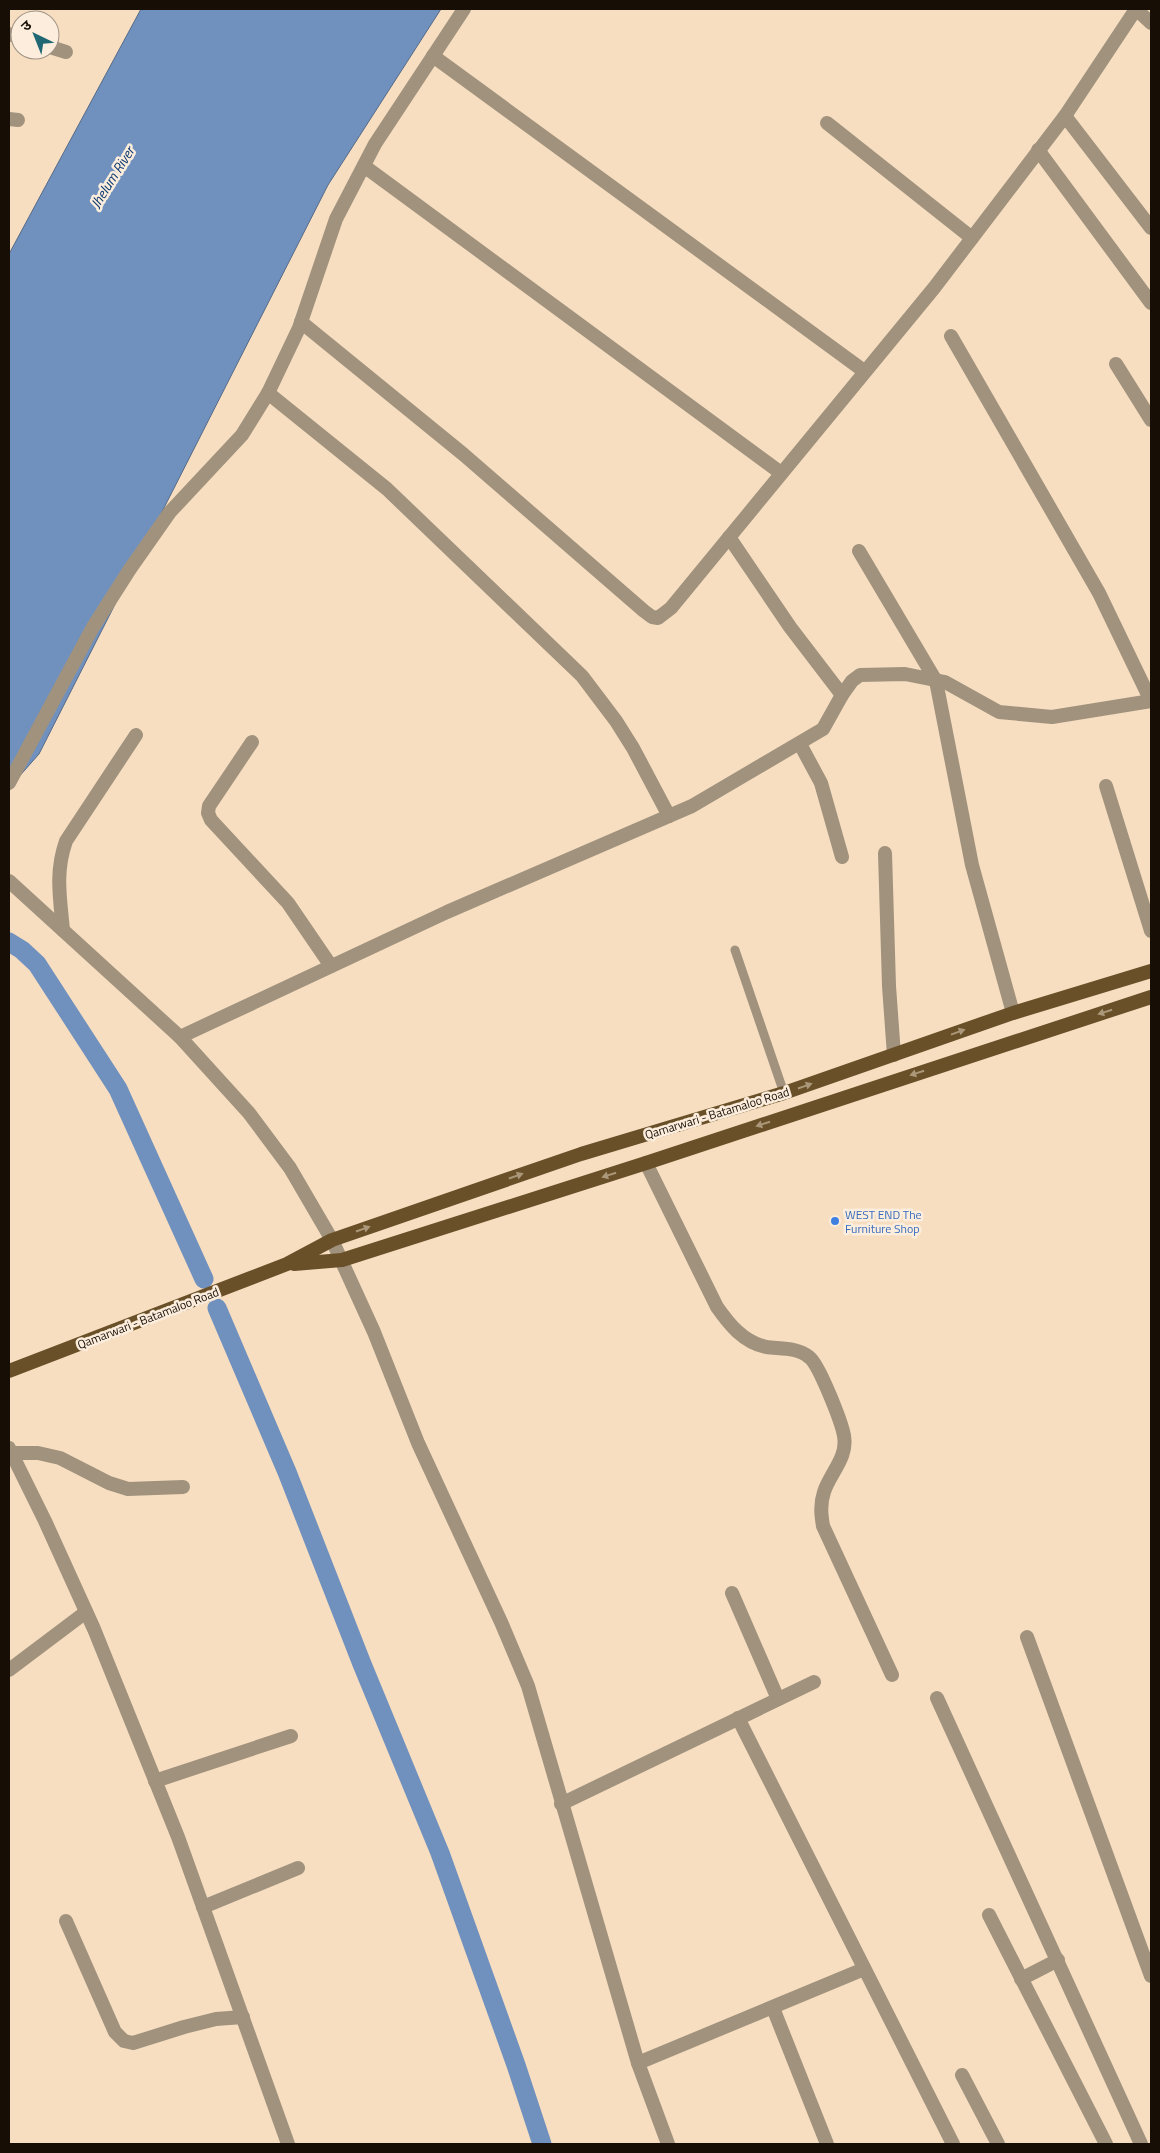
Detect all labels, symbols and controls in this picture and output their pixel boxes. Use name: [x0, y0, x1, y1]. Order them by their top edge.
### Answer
north arrow: [10, 10, 60, 60]
text: उ: [16, 14, 37, 36]
water label: Jhelum River: [85, 141, 140, 212]
one-way arrow: [1097, 1008, 1112, 1016]
one-way arrow: [951, 1028, 966, 1035]
one-way arrow: [909, 1069, 924, 1077]
street label: Qamarwari - Batamaloo Road: [642, 1082, 792, 1144]
one-way arrow: [798, 1082, 813, 1090]
one-way arrow: [755, 1121, 770, 1129]
one-way arrow: [509, 1172, 524, 1180]
one-way arrow: [601, 1172, 616, 1179]
place label: WEST END The Furniture Shop: [845, 1205, 922, 1238]
marker: WEST END The Furniture Shop: [829, 1215, 841, 1227]
one-way arrow: [355, 1225, 370, 1232]
street label: Qamarwari - Batamaloo Road: [74, 1282, 222, 1354]

